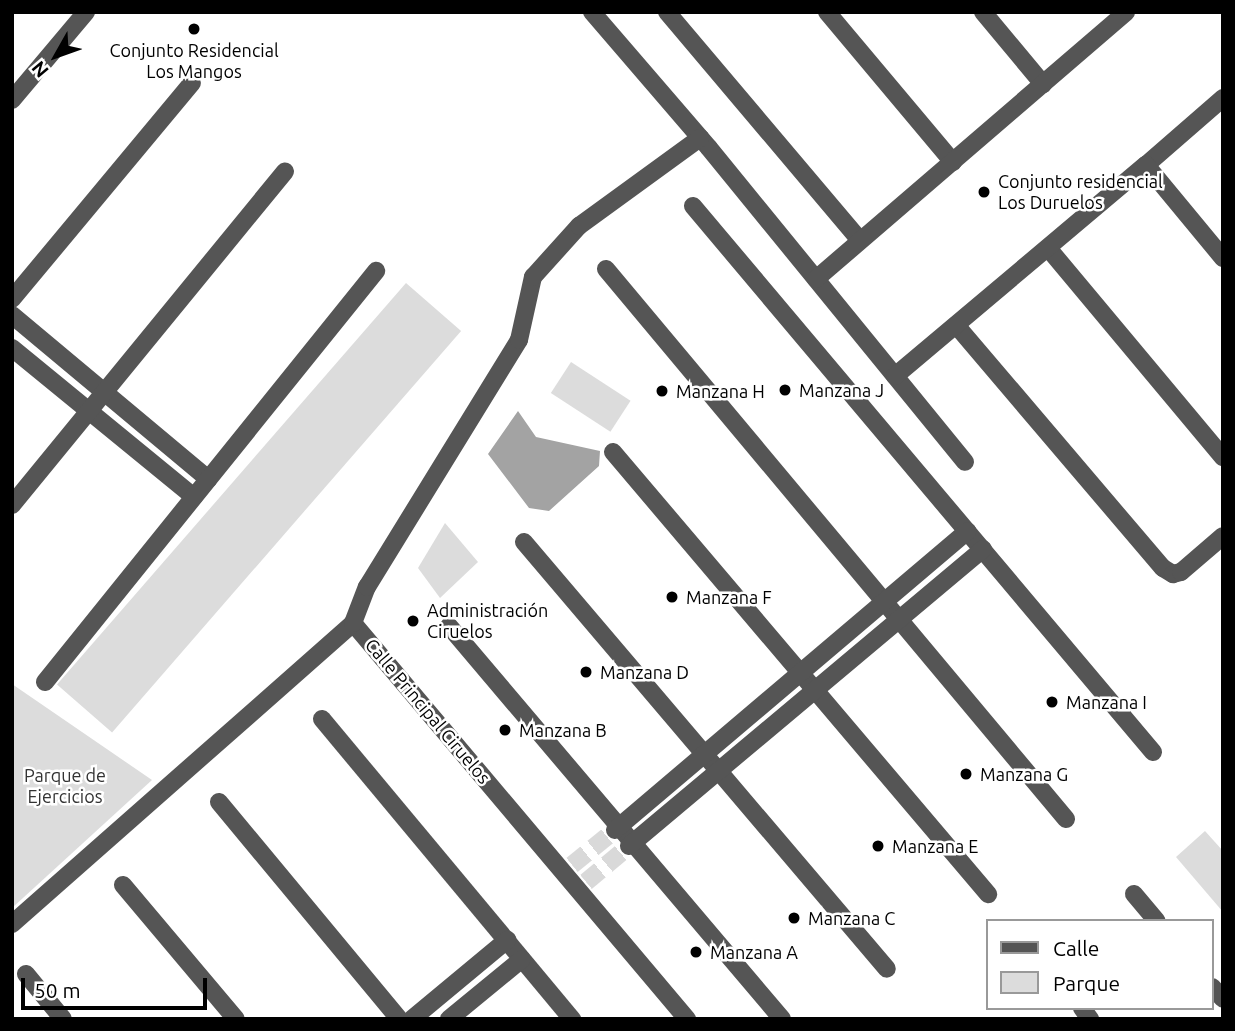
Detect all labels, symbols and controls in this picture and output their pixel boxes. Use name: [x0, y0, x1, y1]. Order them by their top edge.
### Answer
north arrow: [21, 21, 91, 91]
marker: Conjunto Residencial Los Mangos: [186, 21, 202, 37]
place label: Conjunto Residencial Los Mangos: [109, 40, 279, 82]
text: N: [27, 57, 53, 82]
place label: Conjunto residencial Los Duruelos: [998, 171, 1163, 214]
marker: Conjunto residencial Los Duruelos: [976, 184, 992, 200]
place label: Manzana J: [799, 379, 884, 401]
place label: Manzana H: [676, 380, 765, 402]
marker: Manzana J: [777, 382, 793, 398]
marker: Manzana H: [654, 383, 670, 399]
place label: Manzana F: [686, 586, 772, 608]
marker: Manzana F: [664, 589, 680, 605]
place label: Administración Ciruelos: [427, 600, 548, 642]
marker: Administración Ciruelos: [405, 613, 421, 629]
street label: Calle Principal Ciruelos: [361, 634, 495, 788]
place label: Manzana D: [600, 661, 689, 683]
marker: Manzana D: [578, 664, 594, 680]
place label: Manzana I: [1066, 691, 1147, 713]
marker: Manzana I: [1044, 694, 1060, 710]
place label: Manzana B: [519, 719, 607, 741]
marker: Manzana B: [497, 722, 513, 738]
place label: Manzana G: [980, 763, 1068, 785]
park label: Parque de Ejercicios: [24, 765, 106, 808]
marker: Manzana G: [958, 766, 974, 782]
place label: Manzana E: [892, 835, 978, 857]
marker: Manzana E: [870, 838, 886, 854]
place label: Manzana C: [808, 907, 895, 929]
marker: Manzana C: [786, 910, 802, 926]
legend: [986, 919, 1214, 1010]
text: Calle: [1053, 936, 1099, 960]
place label: Manzana A: [710, 941, 798, 963]
marker: Manzana A: [688, 944, 704, 960]
scale bar: [24, 964, 210, 1008]
text: Parque: [1053, 971, 1120, 995]
text: 50 m: [34, 978, 81, 1002]

